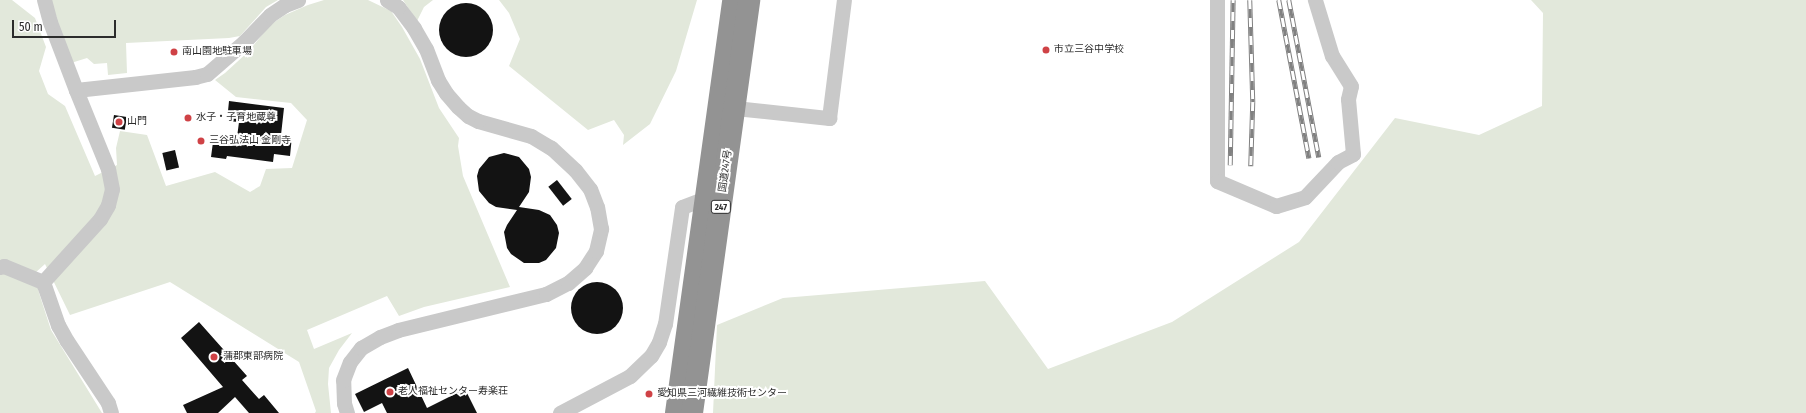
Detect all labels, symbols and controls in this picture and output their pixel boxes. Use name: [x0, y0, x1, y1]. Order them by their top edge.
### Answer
scale bar: [14, 12, 118, 38]
text: 50 m: [19, 20, 43, 34]
place label: 市立三谷中学校: [1054, 44, 1124, 56]
marker: 市立三谷中学校: [1041, 45, 1051, 55]
place label: 南山園地駐車場: [182, 46, 252, 58]
marker: 南山園地駐車場: [169, 47, 179, 57]
place label: 水子・子育地蔵尊: [196, 112, 276, 124]
marker: 水子・子育地蔵尊: [183, 113, 193, 123]
place label: 山門: [127, 116, 147, 128]
marker: 山門: [114, 117, 124, 127]
place label: 三谷弘法山 金剛寺: [209, 135, 291, 147]
marker: 三谷弘法山 金剛寺: [196, 136, 206, 146]
street label: 国道247号: [717, 149, 735, 193]
road number: 247: [710, 200, 732, 214]
marker: 蒲郡東部病院: [208, 351, 220, 363]
place label: 蒲郡東部病院: [223, 351, 283, 363]
place label: 老人福祉センター寿楽荘: [398, 386, 508, 398]
marker: 老人福祉センター寿楽荘: [385, 387, 395, 397]
place label: 愛知県三河繊維技術センター: [657, 388, 787, 400]
marker: 愛知県三河繊維技術センター: [644, 389, 654, 399]

